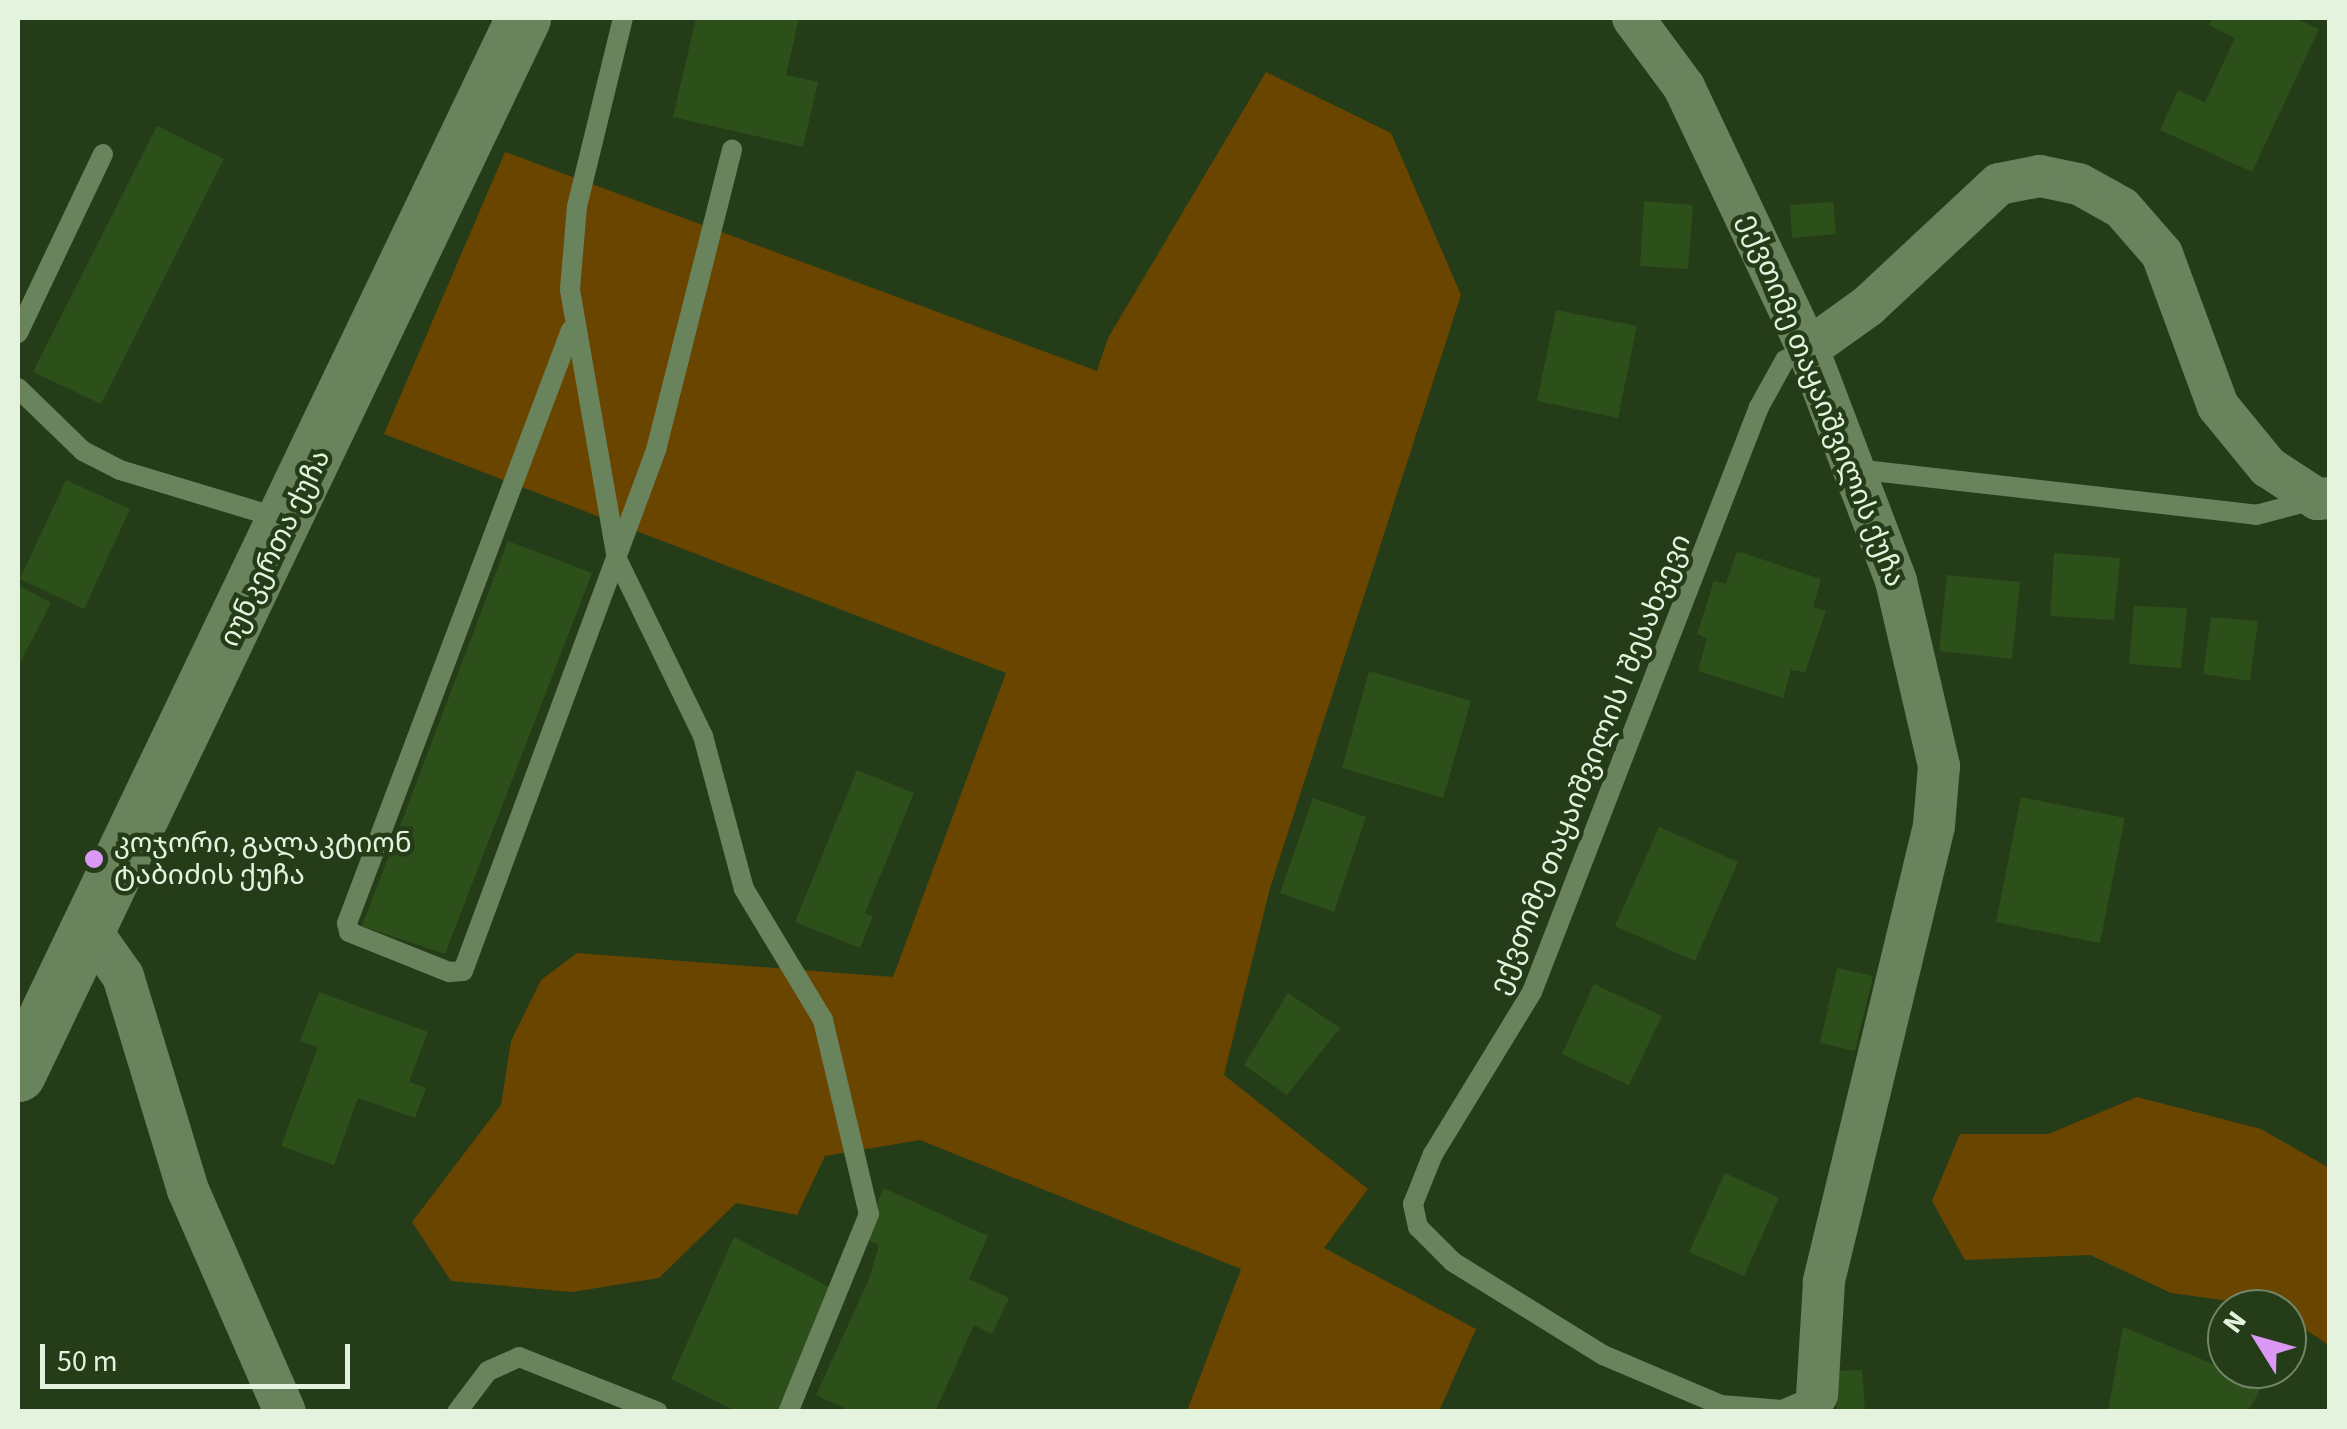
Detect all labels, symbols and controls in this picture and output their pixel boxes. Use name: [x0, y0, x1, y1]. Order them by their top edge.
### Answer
street label: ექვთიმე თაყაიშვილის ქუჩა: [1732, 209, 1912, 591]
street label: იუნკერთა ქუჩა: [213, 444, 337, 652]
street label: ექვთიმე თაყაიშვილის I შესახვევი: [1482, 529, 1698, 999]
place label: კოჯორი, გალაკტიონ ტაბიძის ქუჩა: [114, 826, 412, 892]
marker: კოჯორი, გალაკტიონ ტაბიძის ქუჩა: [83, 848, 105, 870]
north arrow: [2207, 1289, 2307, 1389]
text: N: [2213, 1303, 2256, 1342]
scale bar: [45, 1324, 355, 1386]
text: 50 m: [57, 1340, 118, 1383]

